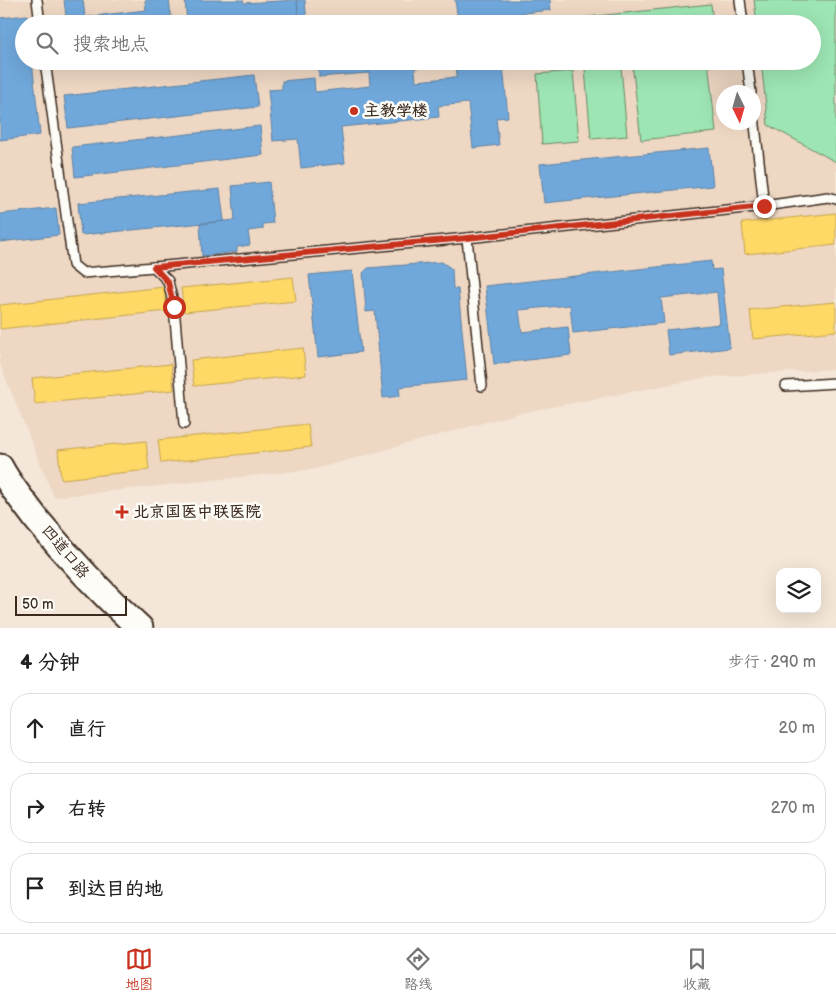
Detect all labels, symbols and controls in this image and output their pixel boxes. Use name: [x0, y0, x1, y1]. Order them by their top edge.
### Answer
search box: [15, 15, 821, 70]
icon: search: [33, 29, 61, 57]
text: 搜索地点: [73, 33, 149, 56]
north arrow: [716, 85, 761, 130]
place label: 主教学楼: [364, 102, 428, 121]
marker: 主教学楼: [348, 105, 360, 117]
route end: [753, 195, 776, 218]
route start: [163, 296, 186, 319]
place label: 北京国医中联医院: [133, 503, 261, 522]
marker: 北京国医中联医院: [115, 505, 129, 519]
street label: 四道口路: [37, 521, 93, 583]
map controls: [776, 568, 821, 613]
button: layers: [776, 568, 821, 613]
scale bar: [15, 593, 128, 616]
text: 50 m: [22, 596, 54, 613]
text: 4 分钟: [20, 650, 80, 675]
text: 步行 · 290 m: [728, 653, 816, 672]
icon: ahead: [21, 714, 49, 742]
text: 直行: [68, 718, 106, 741]
text: 20 m: [779, 719, 815, 738]
icon: right: [21, 794, 49, 822]
text: 右转: [68, 798, 106, 821]
text: 270 m: [771, 799, 815, 818]
icon: arrive: [21, 874, 49, 902]
text: 到达目的地: [68, 878, 163, 901]
tab: 地图: [125, 945, 153, 993]
tab: 路线: [404, 945, 432, 993]
tab: 收藏: [683, 945, 711, 993]

